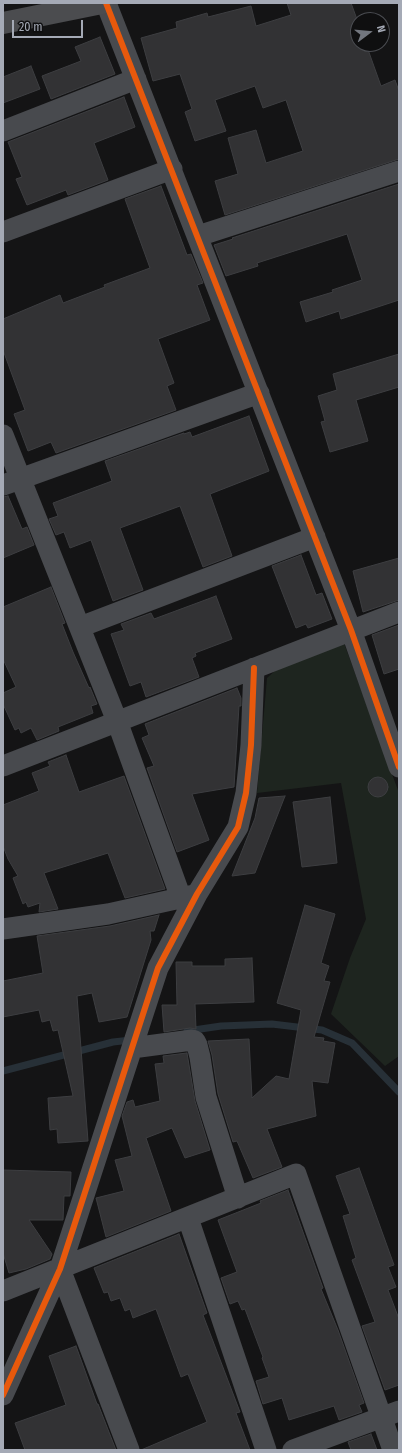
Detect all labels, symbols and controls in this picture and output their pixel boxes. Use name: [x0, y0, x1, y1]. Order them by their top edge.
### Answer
scale bar: [14, 12, 85, 38]
north arrow: [350, 12, 390, 52]
text: 20 m: [19, 20, 43, 34]
text: N: [374, 24, 388, 34]

